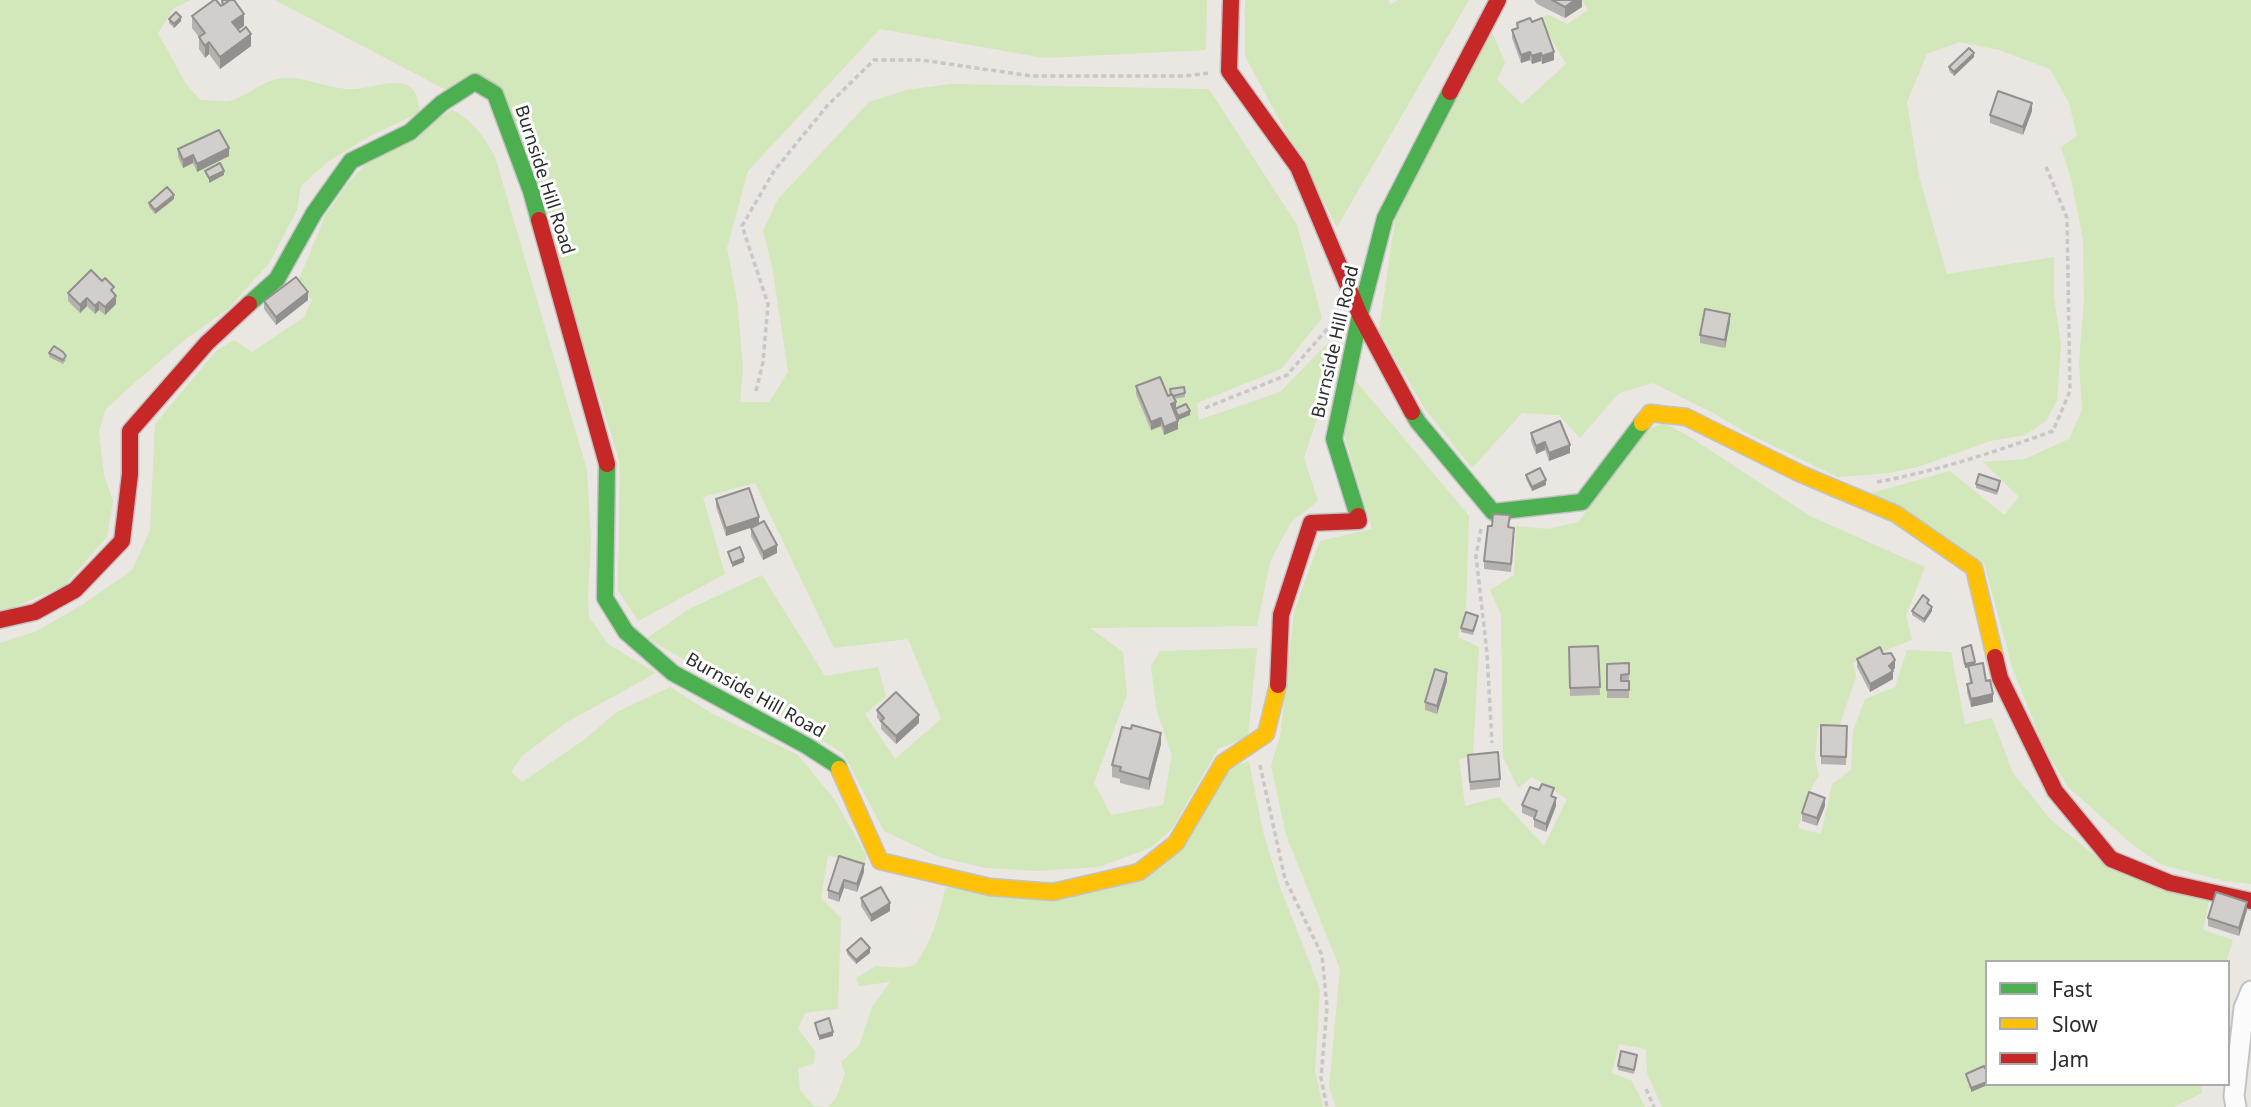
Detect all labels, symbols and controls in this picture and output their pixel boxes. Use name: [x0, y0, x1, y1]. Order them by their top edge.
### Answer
street label: Burnside Hill Road: [510, 103, 578, 257]
street label: Burnside Hill Road: [1308, 264, 1364, 420]
street label: Burnside Hill Road: [682, 649, 828, 743]
legend: [1985, 960, 2230, 1086]
text: Fast: [2052, 975, 2092, 1003]
text: Slow: [2052, 1010, 2098, 1038]
text: Jam: [2052, 1045, 2089, 1073]

